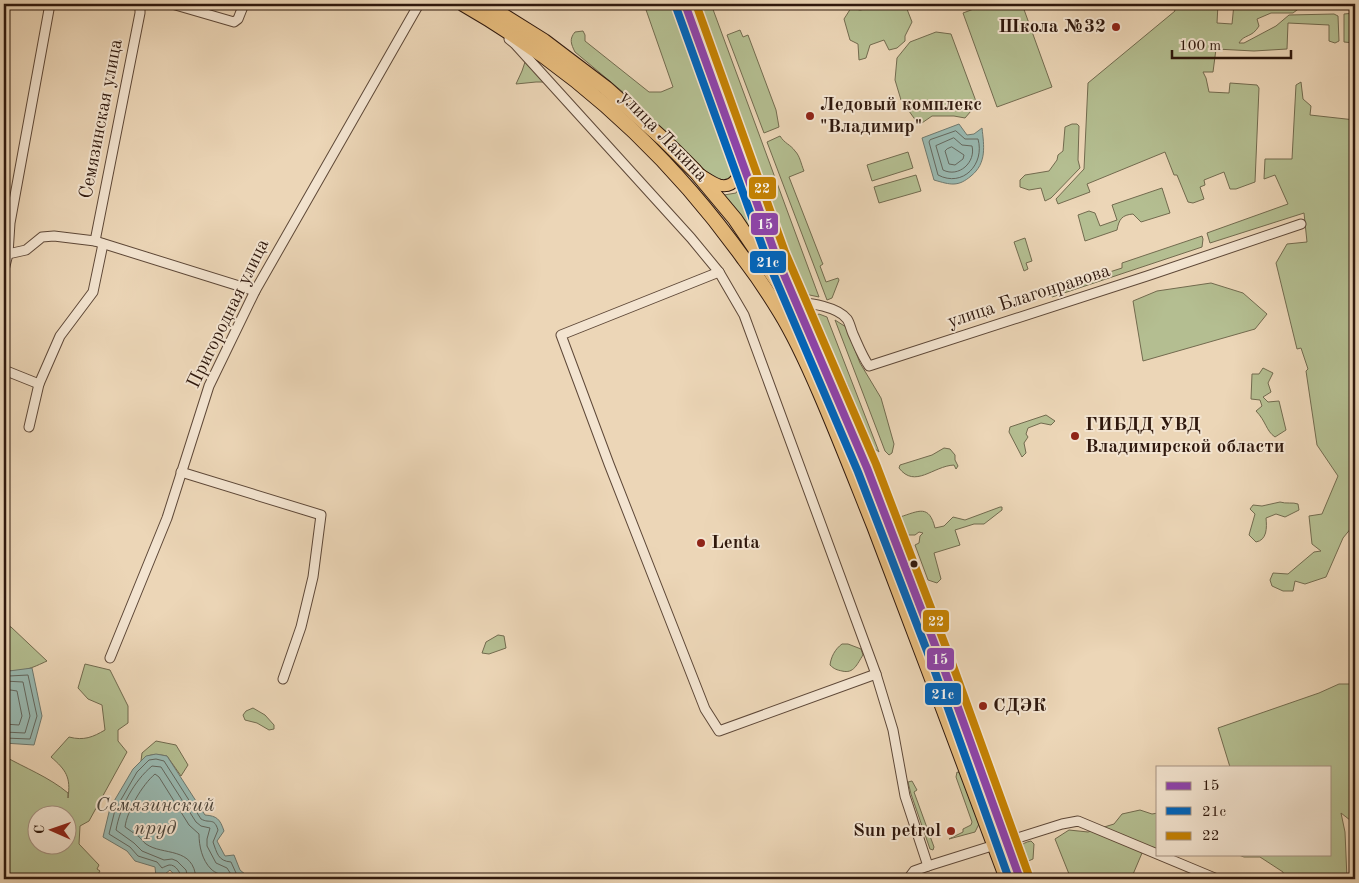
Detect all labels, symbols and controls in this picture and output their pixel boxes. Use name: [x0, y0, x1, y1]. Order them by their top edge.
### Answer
place label: Школа №32: [998, 18, 1106, 37]
marker: Школа №32: [1110, 21, 1122, 33]
scale bar: [1172, 28, 1290, 60]
street label: Семязинская улица: [77, 37, 127, 200]
text: 100 m: [1179, 39, 1221, 54]
street label: улица Лакина: [615, 88, 711, 186]
place label: Ледовый комплекс "Владимир": [820, 96, 982, 137]
marker: Ледовый комплекс "Владимир": [804, 110, 816, 122]
line badge: 22: [748, 176, 777, 200]
text: 22: [754, 182, 770, 196]
line badge: 15: [750, 212, 779, 236]
text: 15: [757, 218, 773, 232]
street label: Пригородная улица: [185, 236, 274, 392]
line badge: 21с: [749, 250, 787, 274]
text: 21с: [757, 256, 779, 270]
street label: улица Благонравова: [945, 262, 1113, 332]
place label: ГИБДД УВД Владимирской области: [1085, 416, 1285, 457]
marker: ГИБДД УВД Владимирской области: [1069, 430, 1081, 442]
place label: Lenta: [711, 534, 760, 553]
marker: Lenta: [695, 537, 707, 549]
unlabelled marker: [909, 559, 919, 569]
line badge: 22: [922, 609, 950, 633]
text: 22: [928, 615, 944, 629]
line badge: 15: [926, 647, 955, 671]
text: 15: [932, 653, 948, 667]
line badge: 21с: [924, 682, 962, 706]
text: 21с: [932, 688, 954, 702]
place label: СДЭК: [993, 697, 1046, 716]
marker: СДЭК: [977, 700, 989, 712]
legend: [1156, 766, 1332, 856]
text: 15: [1202, 779, 1219, 794]
water label: Семязинский пруд: [95, 796, 215, 839]
text: 21с: [1202, 805, 1226, 820]
north arrow: [28, 806, 78, 856]
place label: Sun petrol: [853, 822, 941, 841]
text: С: [33, 825, 47, 834]
marker: Sun petrol: [945, 825, 957, 837]
text: 22: [1202, 829, 1219, 844]

